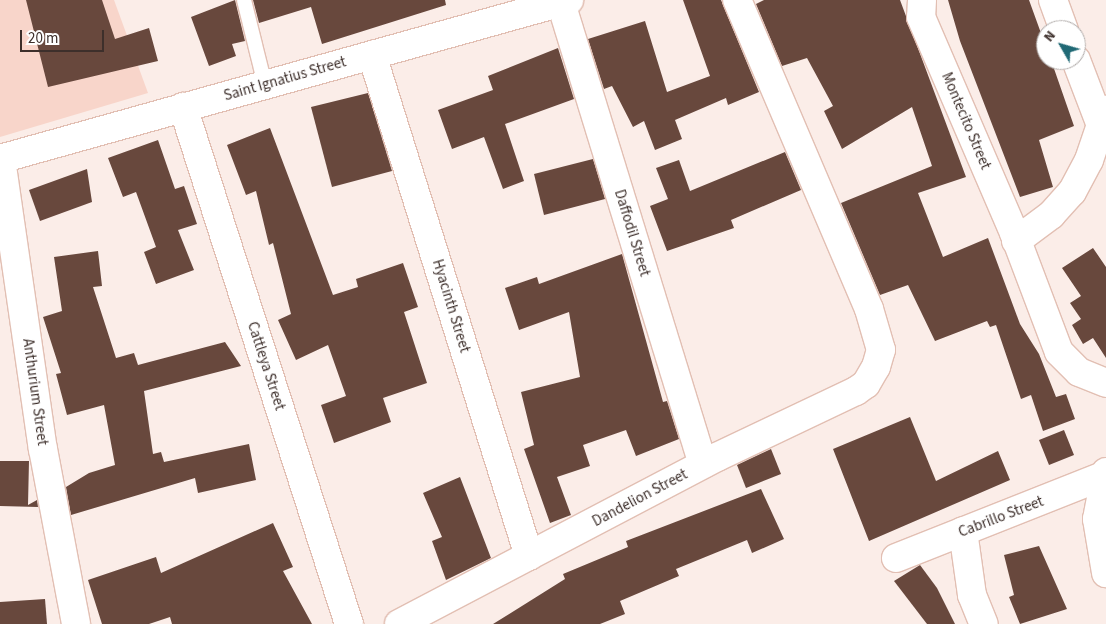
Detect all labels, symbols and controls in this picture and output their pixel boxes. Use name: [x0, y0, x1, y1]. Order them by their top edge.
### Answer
scale bar: [22, 20, 106, 52]
north arrow: [1036, 20, 1086, 70]
text: N: [1039, 27, 1061, 46]
text: 20 m: [28, 28, 58, 49]
street label: Saint Ignatius Street: [222, 53, 348, 105]
street label: Montecito Street: [937, 70, 995, 172]
street label: Daffodil Street: [610, 187, 654, 279]
street label: Hyacinth Street: [428, 257, 474, 355]
street label: Cattleya Street: [243, 319, 289, 413]
street label: Anthurium Street: [19, 337, 51, 447]
street label: Dandelion Street: [589, 465, 691, 531]
street label: Cabrillo Street: [956, 493, 1046, 541]

